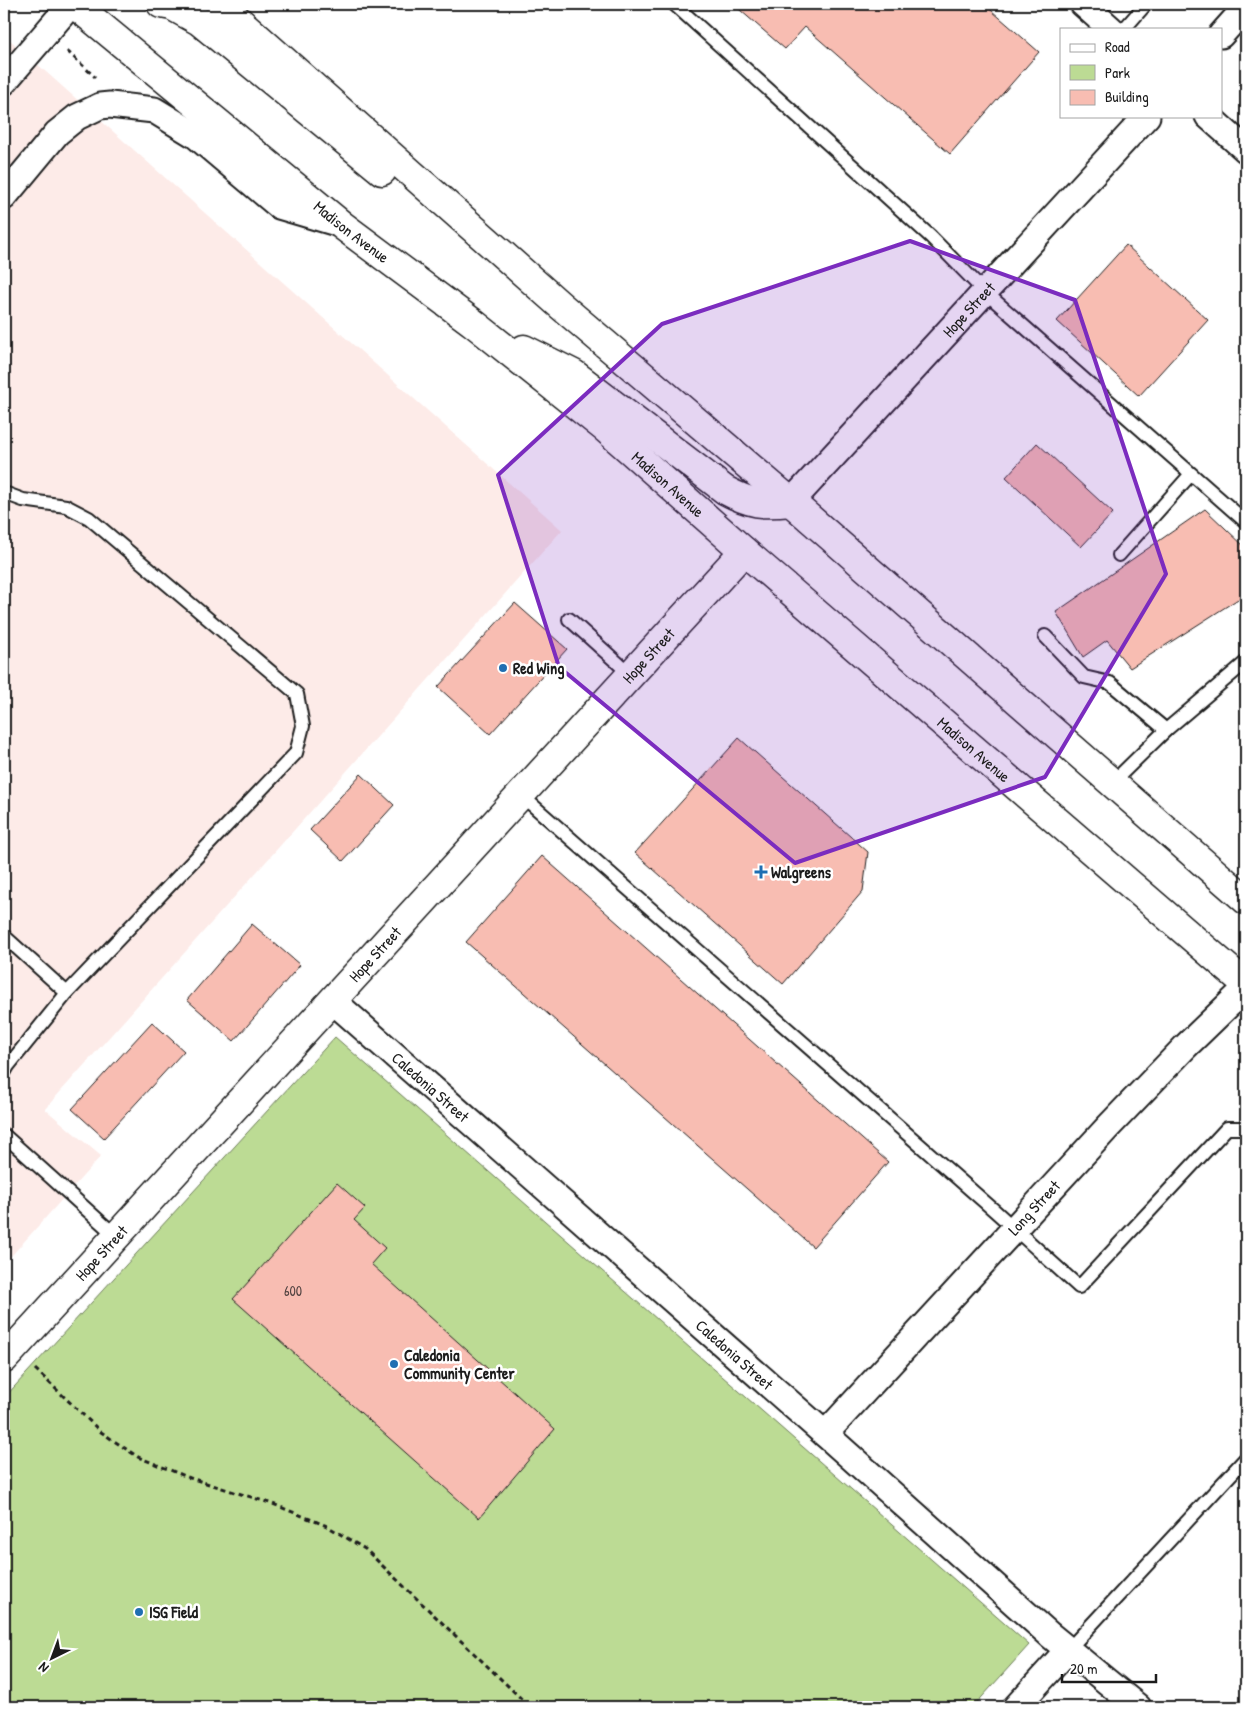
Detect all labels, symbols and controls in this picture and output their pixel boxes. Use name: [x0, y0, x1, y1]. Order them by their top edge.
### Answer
legend: [1060, 28, 1222, 118]
text: Road: [1105, 36, 1130, 57]
text: Park: [1105, 62, 1130, 83]
text: Building: [1105, 86, 1149, 107]
street label: Madison Avenue: [309, 195, 394, 268]
street label: Hope Street: [937, 277, 1000, 342]
street label: Madison Avenue: [627, 446, 710, 522]
street label: Hope Street: [617, 623, 680, 688]
place label: Red Wing: [513, 657, 564, 680]
marker: Red Wing: [497, 662, 509, 674]
street label: Madison Avenue: [933, 712, 1016, 787]
place label: Walgreens: [771, 861, 832, 884]
marker: Walgreens: [755, 866, 767, 878]
street label: Hope Street: [344, 921, 406, 987]
street label: Caledonia Street: [387, 1047, 474, 1127]
street label: Long Street: [1003, 1175, 1065, 1240]
street label: Hope Street: [70, 1220, 133, 1285]
house number: 600: [284, 1281, 302, 1300]
street label: Caledonia Street: [691, 1314, 778, 1395]
place label: Caledonia Community Center: [404, 1344, 515, 1385]
marker: Caledonia Community Center: [388, 1358, 400, 1370]
place label: ISG Field: [149, 1601, 199, 1623]
marker: ISG Field: [133, 1606, 145, 1618]
north arrow: [28, 1634, 78, 1684]
scale bar: [1062, 1651, 1156, 1683]
text: N: [33, 1658, 52, 1678]
text: 20 m: [1070, 1658, 1097, 1679]

